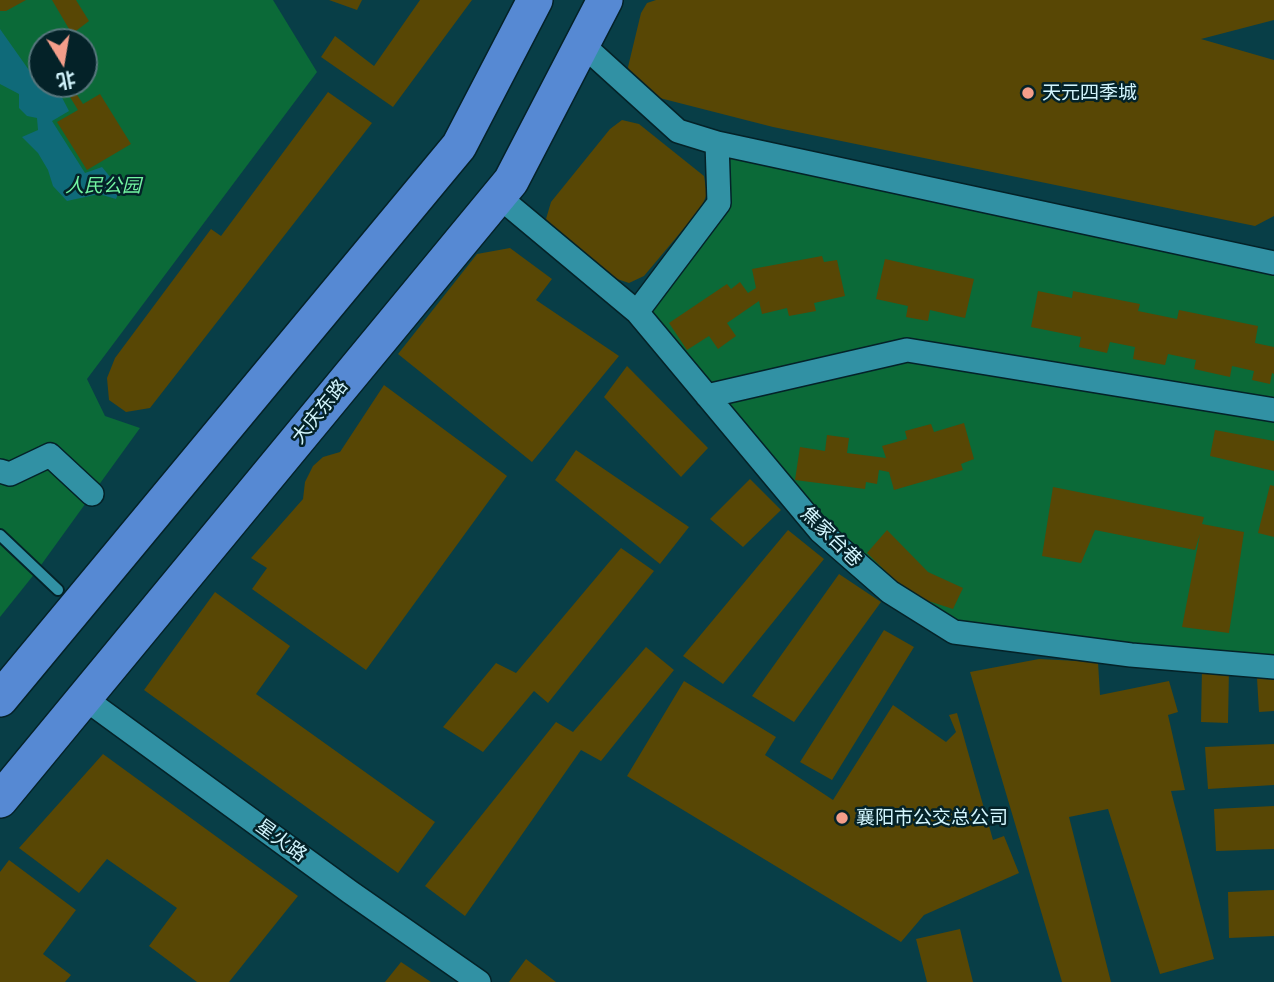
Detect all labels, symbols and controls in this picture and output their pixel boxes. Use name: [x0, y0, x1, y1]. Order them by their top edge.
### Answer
north arrow: [28, 28, 98, 98]
text: 北: [55, 66, 79, 97]
place label: 天元四季城: [1042, 82, 1137, 104]
marker: 天元四季城: [1020, 85, 1036, 101]
park label: 人民公园: [65, 175, 141, 197]
street label: 大庆东路: [287, 375, 353, 449]
street label: 焦家台巷: [796, 502, 866, 572]
place label: 襄阳市公交总公司: [856, 807, 1008, 829]
marker: 襄阳市公交总公司: [834, 810, 850, 826]
street label: 星火路: [251, 815, 311, 867]

